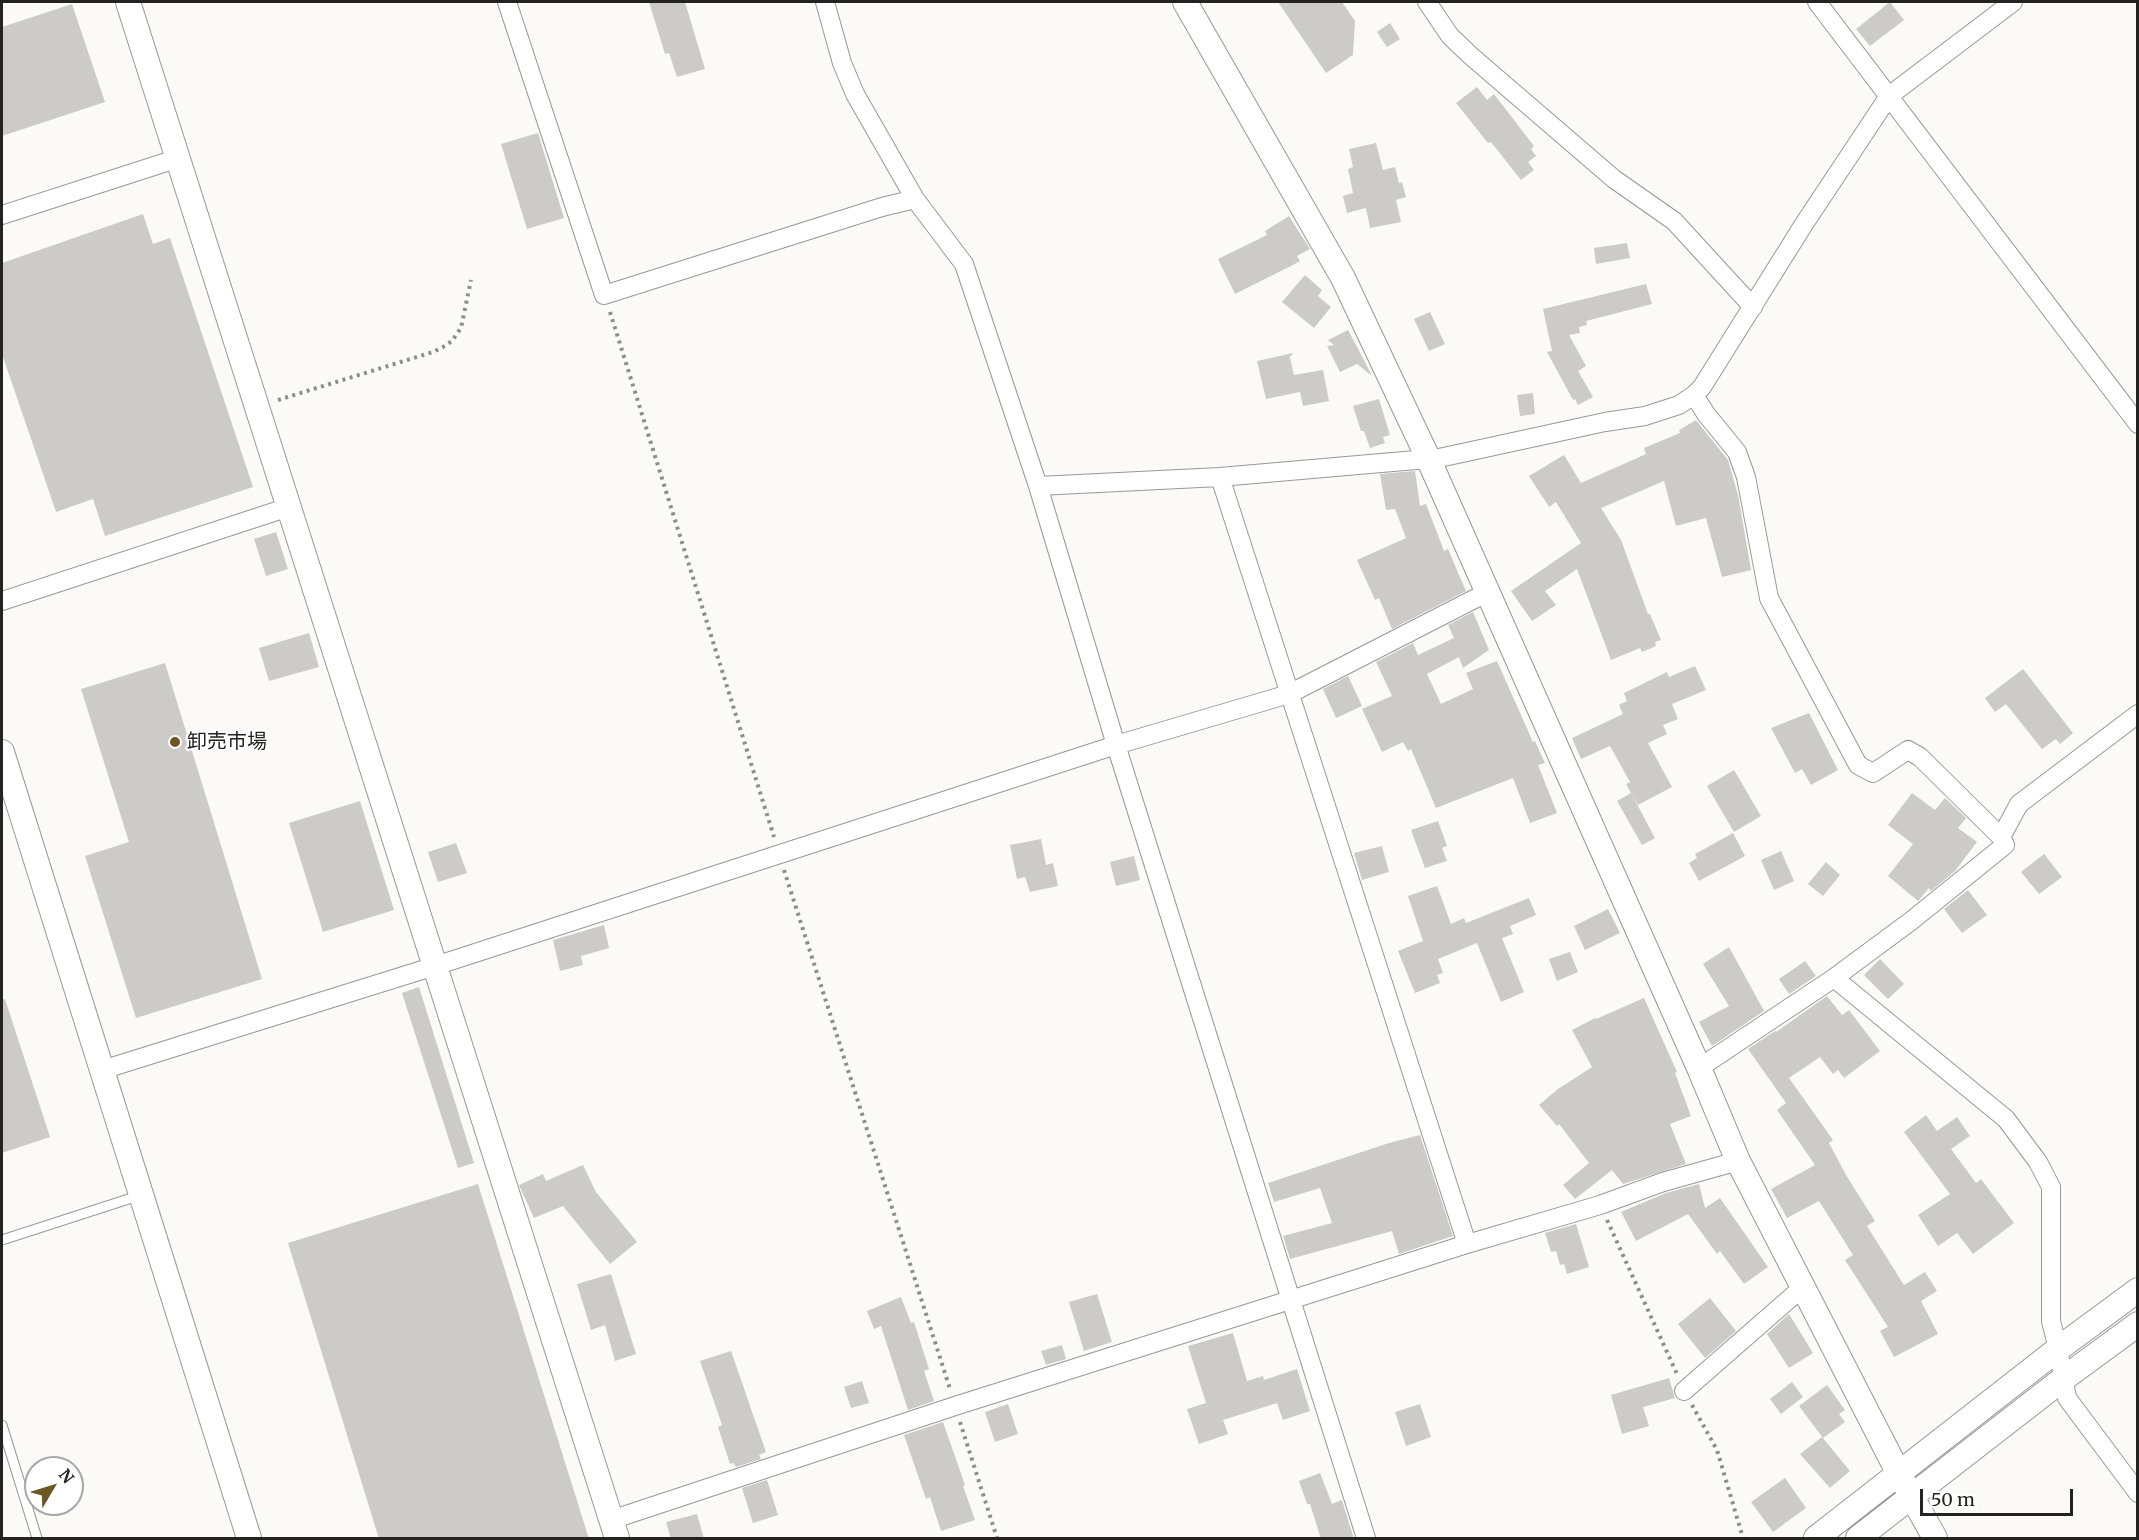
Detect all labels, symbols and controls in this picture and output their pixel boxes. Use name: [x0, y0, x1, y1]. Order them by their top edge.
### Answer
place label: 卸売市場: [187, 730, 267, 754]
marker: 卸売市場: [168, 735, 182, 749]
north arrow: [24, 1456, 84, 1516]
text: N: [55, 1465, 78, 1487]
scale bar: [1923, 1477, 2076, 1515]
text: 50 m: [1931, 1488, 1975, 1511]

